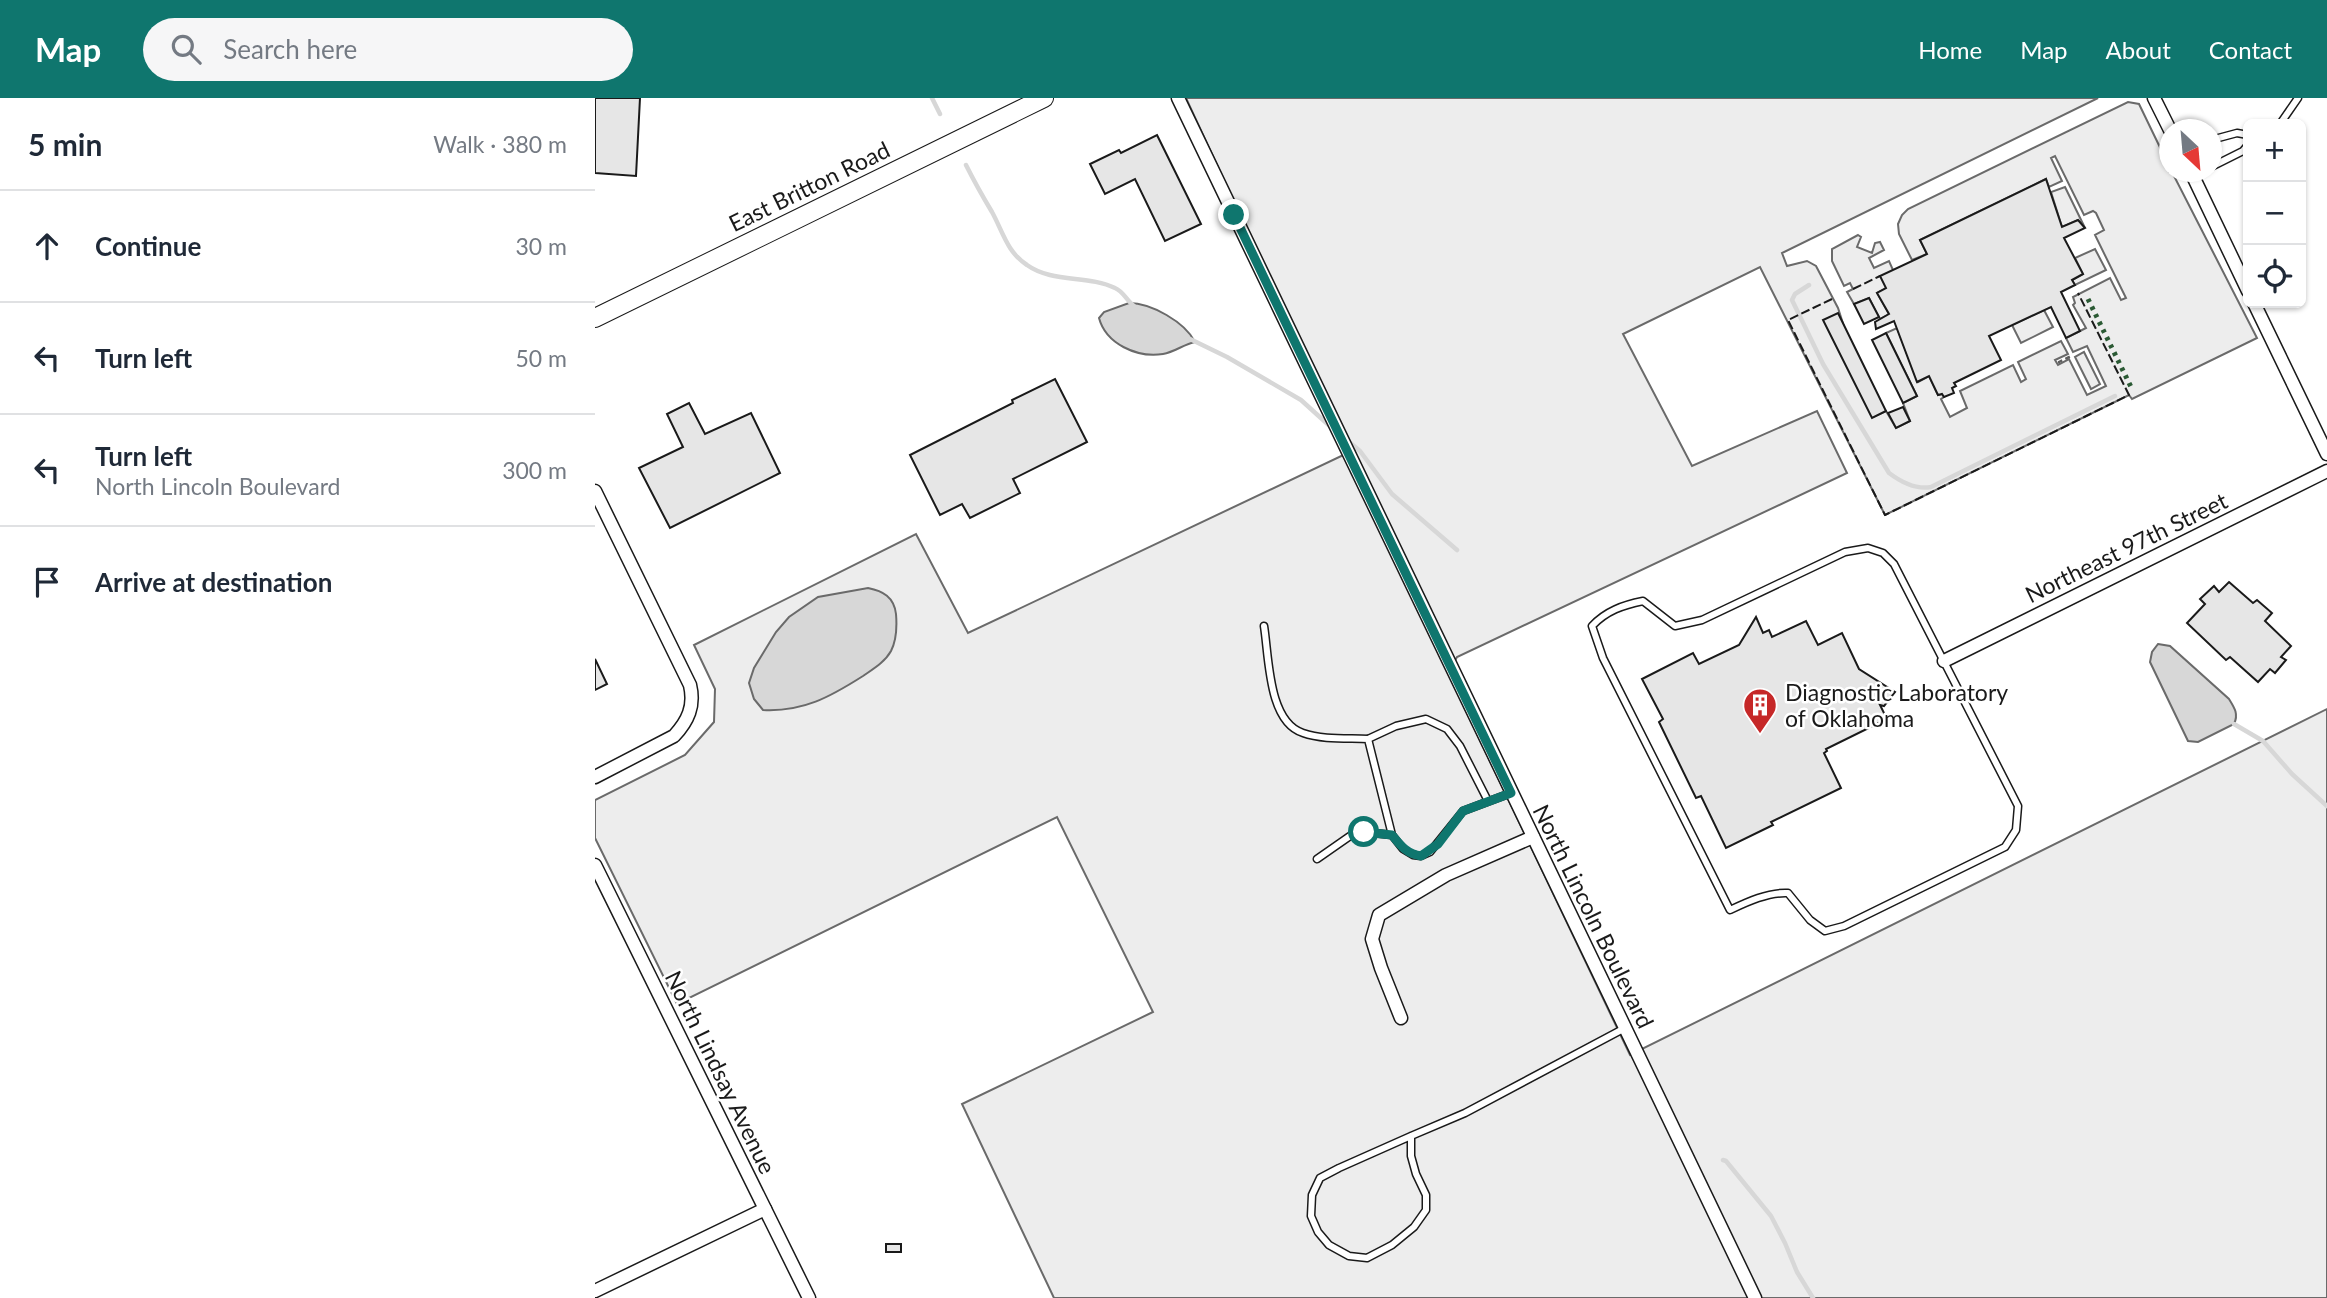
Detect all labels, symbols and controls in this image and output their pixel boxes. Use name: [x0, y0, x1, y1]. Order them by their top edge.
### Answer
search box: [143, 18, 633, 81]
text: Map: [35, 29, 101, 69]
icon: search: [167, 30, 205, 68]
text: Search here: [223, 33, 357, 65]
text: Home: [1918, 35, 1982, 64]
text: Map: [2020, 35, 2068, 64]
text: About: [2106, 35, 2171, 64]
text: Contact: [2209, 35, 2292, 64]
north arrow: [2159, 119, 2222, 182]
map controls: [2243, 119, 2306, 308]
button: +: [2243, 119, 2306, 182]
text: 5 min: [28, 126, 102, 162]
text: Walk · 380 m: [433, 130, 567, 158]
street label: East Britton Road: [724, 135, 894, 237]
button: −: [2243, 182, 2306, 245]
route end: [1218, 199, 1249, 230]
icon: ahead: [28, 227, 66, 265]
text: Continue: [95, 230, 201, 262]
text: 30 m: [516, 232, 567, 260]
button: locate: [2243, 245, 2306, 308]
icon: left: [28, 339, 66, 377]
text: Turn left: [95, 342, 192, 374]
text: 50 m: [516, 344, 567, 372]
text: Turn left: [95, 440, 192, 472]
icon: left: [28, 451, 66, 489]
text: 300 m: [502, 456, 567, 484]
text: North Lincoln Boulevard: [95, 472, 340, 500]
street label: Northeast 97th Street: [2020, 486, 2232, 608]
icon: arrive: [28, 563, 66, 601]
text: Arrive at destination: [95, 566, 332, 598]
place label: Diagnostic Laboratory of Oklahoma: [1785, 678, 2008, 732]
building icon: Diagnostic Laboratory of Oklahoma: [1741, 686, 1779, 735]
street label: North Lincoln Boulevard: [1528, 800, 1660, 1032]
route start: [1348, 816, 1379, 847]
street label: North Lindsay Avenue: [660, 966, 782, 1178]

